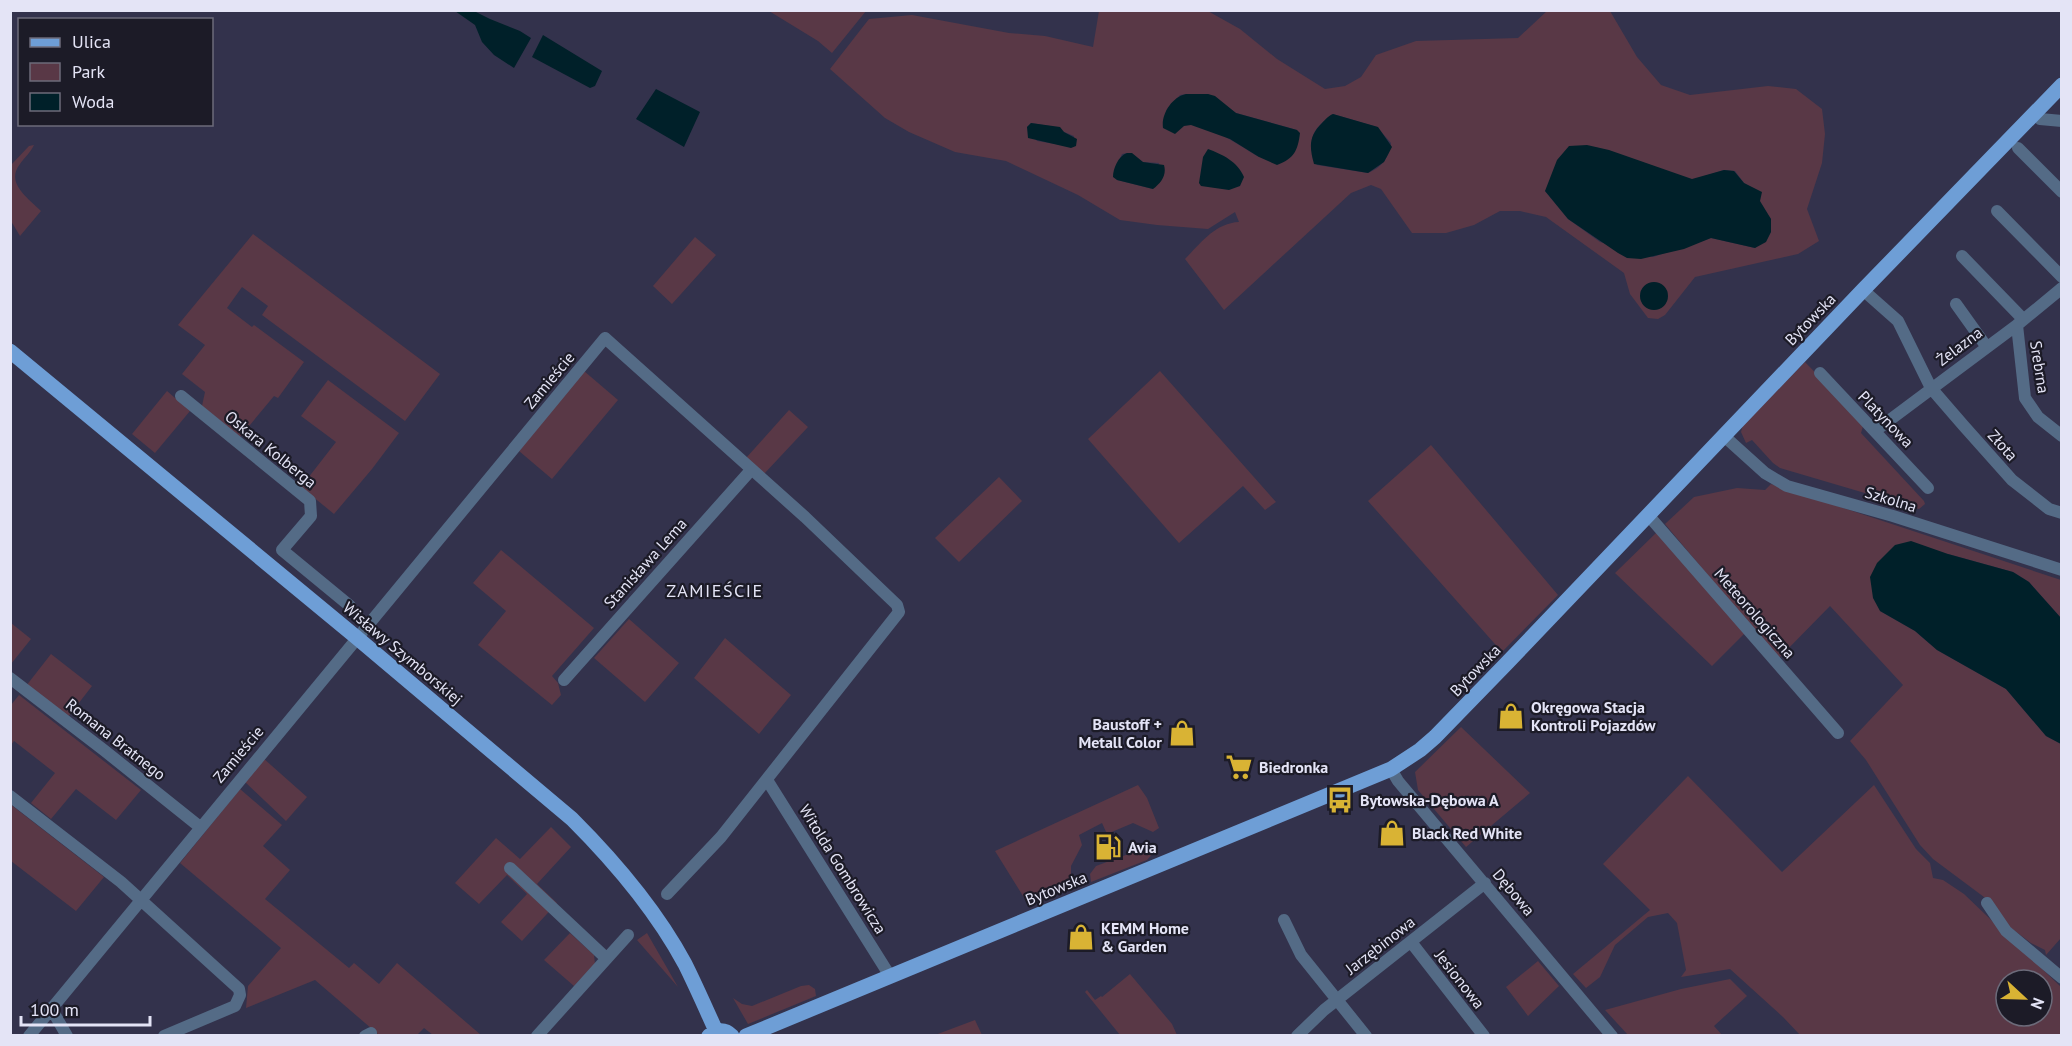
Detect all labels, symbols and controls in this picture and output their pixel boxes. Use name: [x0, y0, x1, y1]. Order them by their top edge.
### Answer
legend: [18, 18, 213, 126]
text: Ulica: [72, 30, 111, 53]
text: Park: [72, 60, 105, 83]
text: Woda: [72, 90, 114, 113]
street label: Bytowska: [1780, 289, 1840, 349]
street label: Żelazna: [1932, 322, 1986, 370]
street label: Srebrna: [2026, 339, 2054, 395]
street label: Zamieście: [519, 347, 579, 413]
street label: Platynowa: [1854, 386, 1918, 452]
street label: Oskara Kolberga: [221, 406, 321, 492]
street label: Złota: [1984, 425, 2022, 465]
street label: Szkolna: [1863, 482, 1919, 516]
street label: Stanisława Lema: [599, 514, 691, 612]
street label: Meteorologiczna: [1710, 564, 1800, 662]
district label: ZAMIEŚCIE: [666, 579, 764, 602]
street label: Wisławy Szymborskiej: [339, 597, 467, 709]
street label: Bytowska: [1445, 640, 1505, 700]
street label: Romana Bratnego: [62, 694, 170, 784]
place label: Okręgowa Stacja Kontroli Pojazdów: [1531, 697, 1656, 735]
shop icon: Okręgowa Stacja Kontroli Pojazdów: [1496, 701, 1526, 731]
place label: Baustoff + Metall Color: [1078, 714, 1162, 752]
shop icon: Baustoff + Metall Color: [1167, 718, 1197, 748]
street label: Zamieście: [208, 721, 268, 787]
supermarket icon: Biedronka: [1224, 752, 1254, 782]
place label: Biedronka: [1259, 757, 1328, 777]
bus stop icon: Bytowska-Dębowa A: [1325, 785, 1355, 815]
place label: Bytowska-Dębowa A: [1360, 790, 1499, 810]
street label: Witolda Gombrowicza: [795, 801, 891, 937]
shop icon: Black Red White: [1377, 818, 1407, 848]
place label: Black Red White: [1412, 823, 1522, 843]
fuel station icon: Avia: [1093, 832, 1123, 862]
place label: Avia: [1128, 837, 1157, 857]
street label: Dębowa: [1489, 864, 1539, 920]
street label: Bytowska: [1022, 867, 1090, 909]
street label: Jarzębinowa: [1340, 912, 1419, 979]
place label: KEMM Home & Garden: [1101, 918, 1189, 956]
shop icon: KEMM Home & Garden: [1066, 922, 1096, 952]
street label: Jesionowa: [1430, 945, 1489, 1012]
north arrow: [1994, 968, 2054, 1028]
scale bar: [21, 989, 150, 1027]
text: N: [2027, 995, 2049, 1012]
text: 100 m: [30, 998, 79, 1021]

